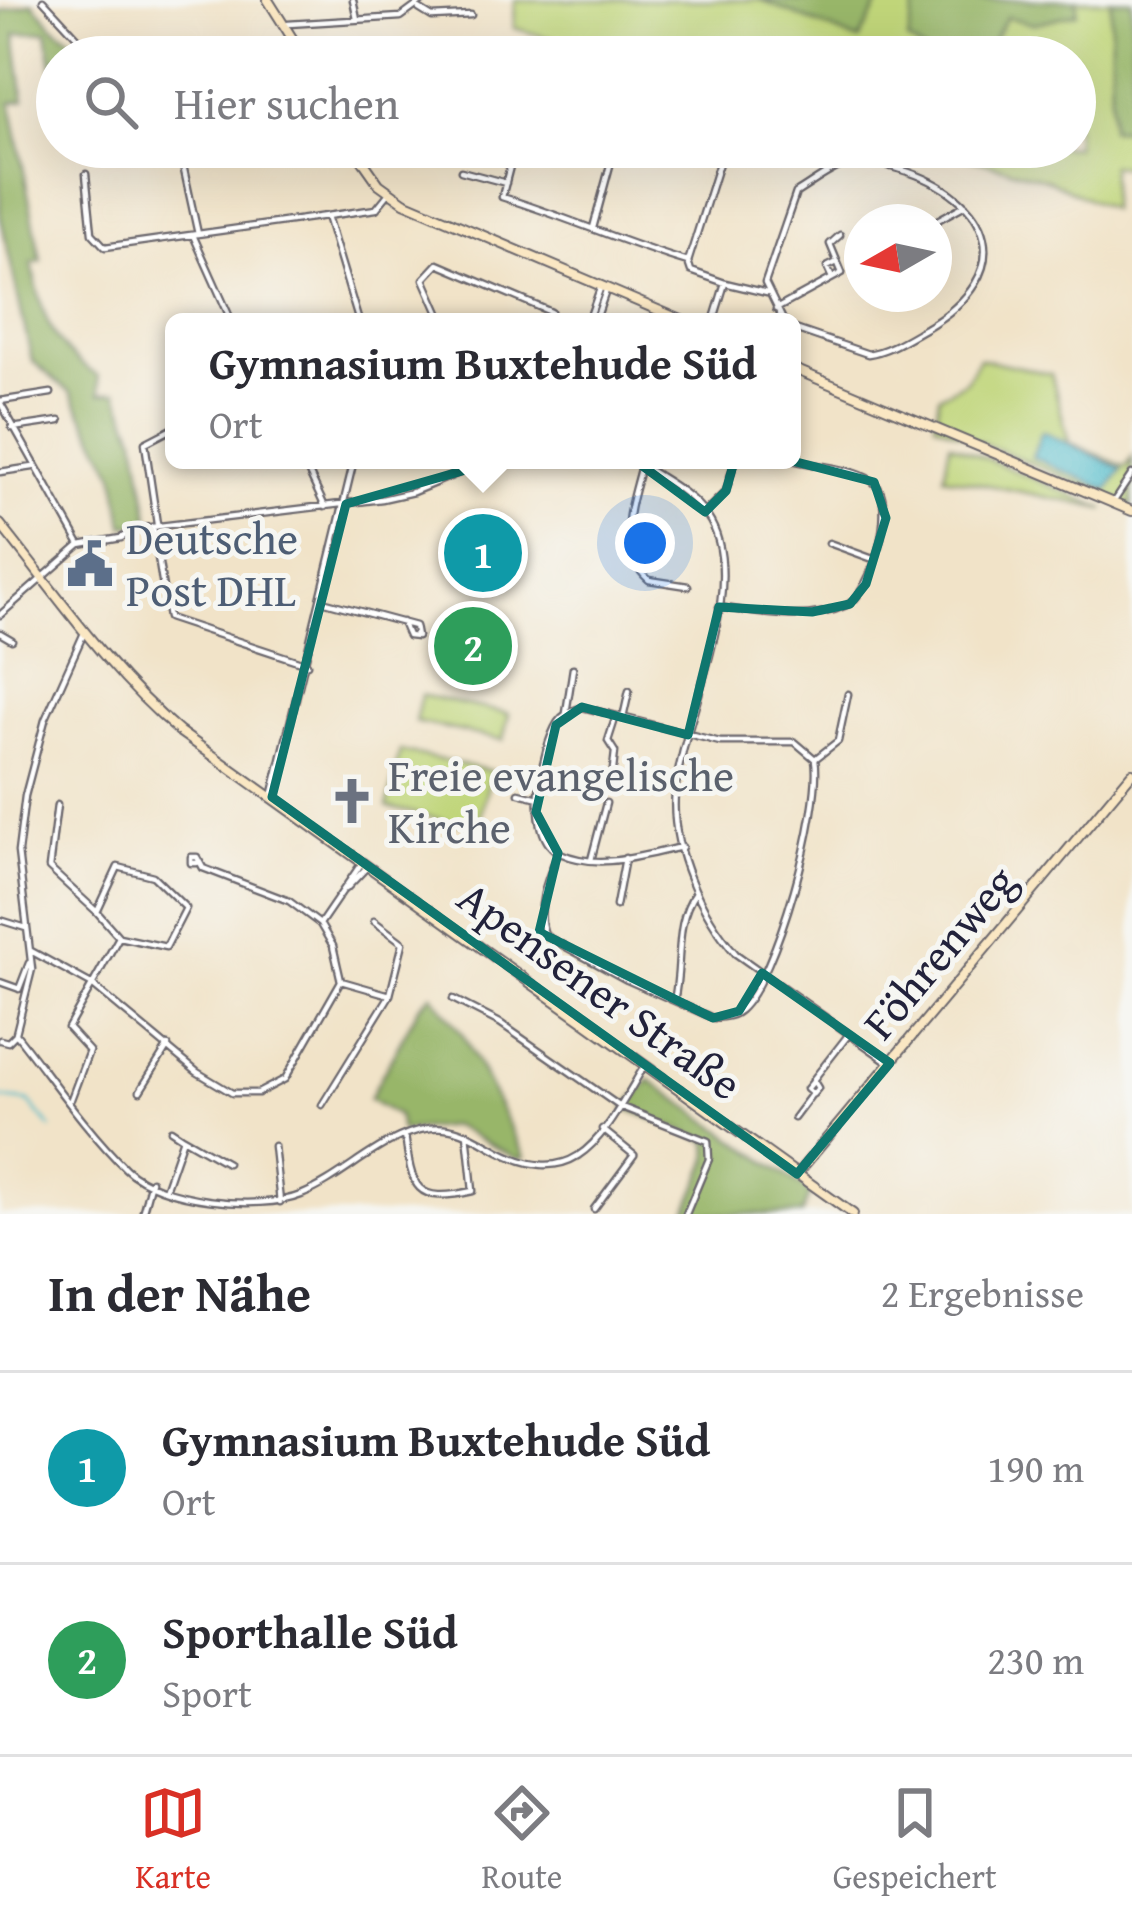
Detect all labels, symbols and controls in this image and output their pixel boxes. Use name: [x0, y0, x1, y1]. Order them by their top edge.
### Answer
search box: [36, 36, 1096, 168]
icon: search: [78, 69, 144, 135]
text: Hier suchen: [174, 70, 399, 135]
north arrow: [844, 204, 952, 312]
popup: [165, 313, 801, 469]
text: Gymnasium Buxtehude Süd: [209, 330, 757, 395]
text: Ort: [209, 395, 262, 452]
place label: Deutsche Post DHL: [126, 505, 298, 622]
pin: 1: [444, 508, 522, 598]
your location: [615, 513, 675, 573]
public building icon: Deutsche Post DHL: [65, 539, 115, 589]
pin: 2: [434, 601, 512, 691]
place label: Freie evangelische Kirche: [388, 742, 734, 859]
church icon: Freie evangelische Kirche: [327, 776, 377, 826]
street label: Föhrenweg: [847, 850, 1031, 1053]
street label: Apensener Straße: [445, 864, 756, 1115]
text: In der Nähe: [48, 1255, 311, 1330]
text: 2 Ergebnisse: [881, 1264, 1084, 1321]
text: Gymnasium Buxtehude Süd: [162, 1407, 710, 1472]
text: 1: [77, 1439, 97, 1496]
text: 190 m: [987, 1439, 1084, 1496]
text: Ort: [162, 1472, 216, 1529]
text: Sporthalle Süd: [162, 1599, 458, 1664]
text: 2: [77, 1631, 97, 1688]
text: 230 m: [987, 1631, 1084, 1688]
text: Sport: [162, 1664, 252, 1721]
tab: Karte: [135, 1780, 211, 1900]
tab: Route: [482, 1780, 562, 1900]
tab: Gespeichert: [833, 1780, 997, 1900]

